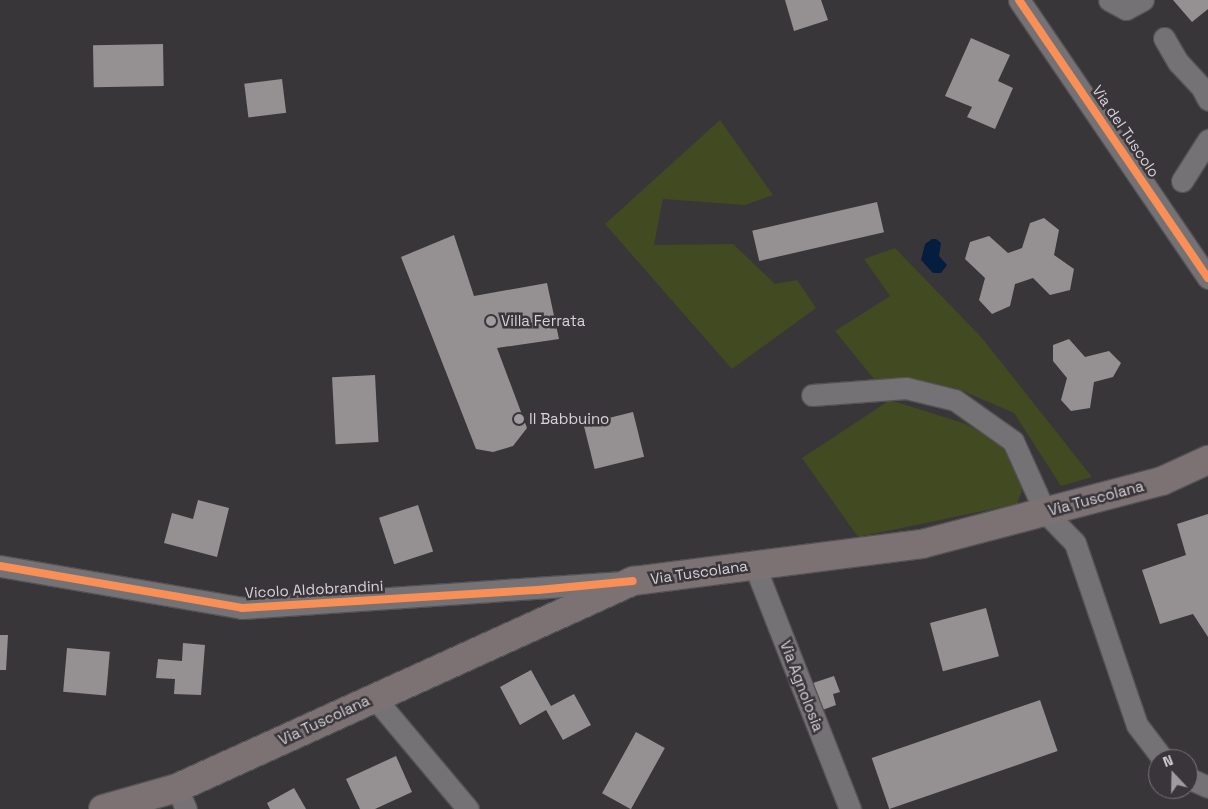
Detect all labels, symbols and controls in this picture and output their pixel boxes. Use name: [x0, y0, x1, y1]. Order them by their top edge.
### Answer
street label: Via del Tuscolo: [1088, 81, 1164, 181]
place label: Villa Ferrata: [501, 312, 585, 330]
marker: Villa Ferrata: [485, 315, 497, 327]
place label: Il Babbuino: [529, 410, 609, 428]
marker: Il Babbuino: [513, 413, 525, 425]
street label: Via Tuscolana: [1046, 477, 1146, 519]
street label: Via Tuscolana: [649, 556, 749, 588]
street label: Vicolo Aldobrandini: [244, 576, 384, 602]
street label: Via Agnolosia: [776, 638, 828, 734]
street label: Via Tuscolana: [276, 691, 372, 749]
north arrow: [1148, 749, 1198, 799]
text: N: [1160, 751, 1176, 771]

